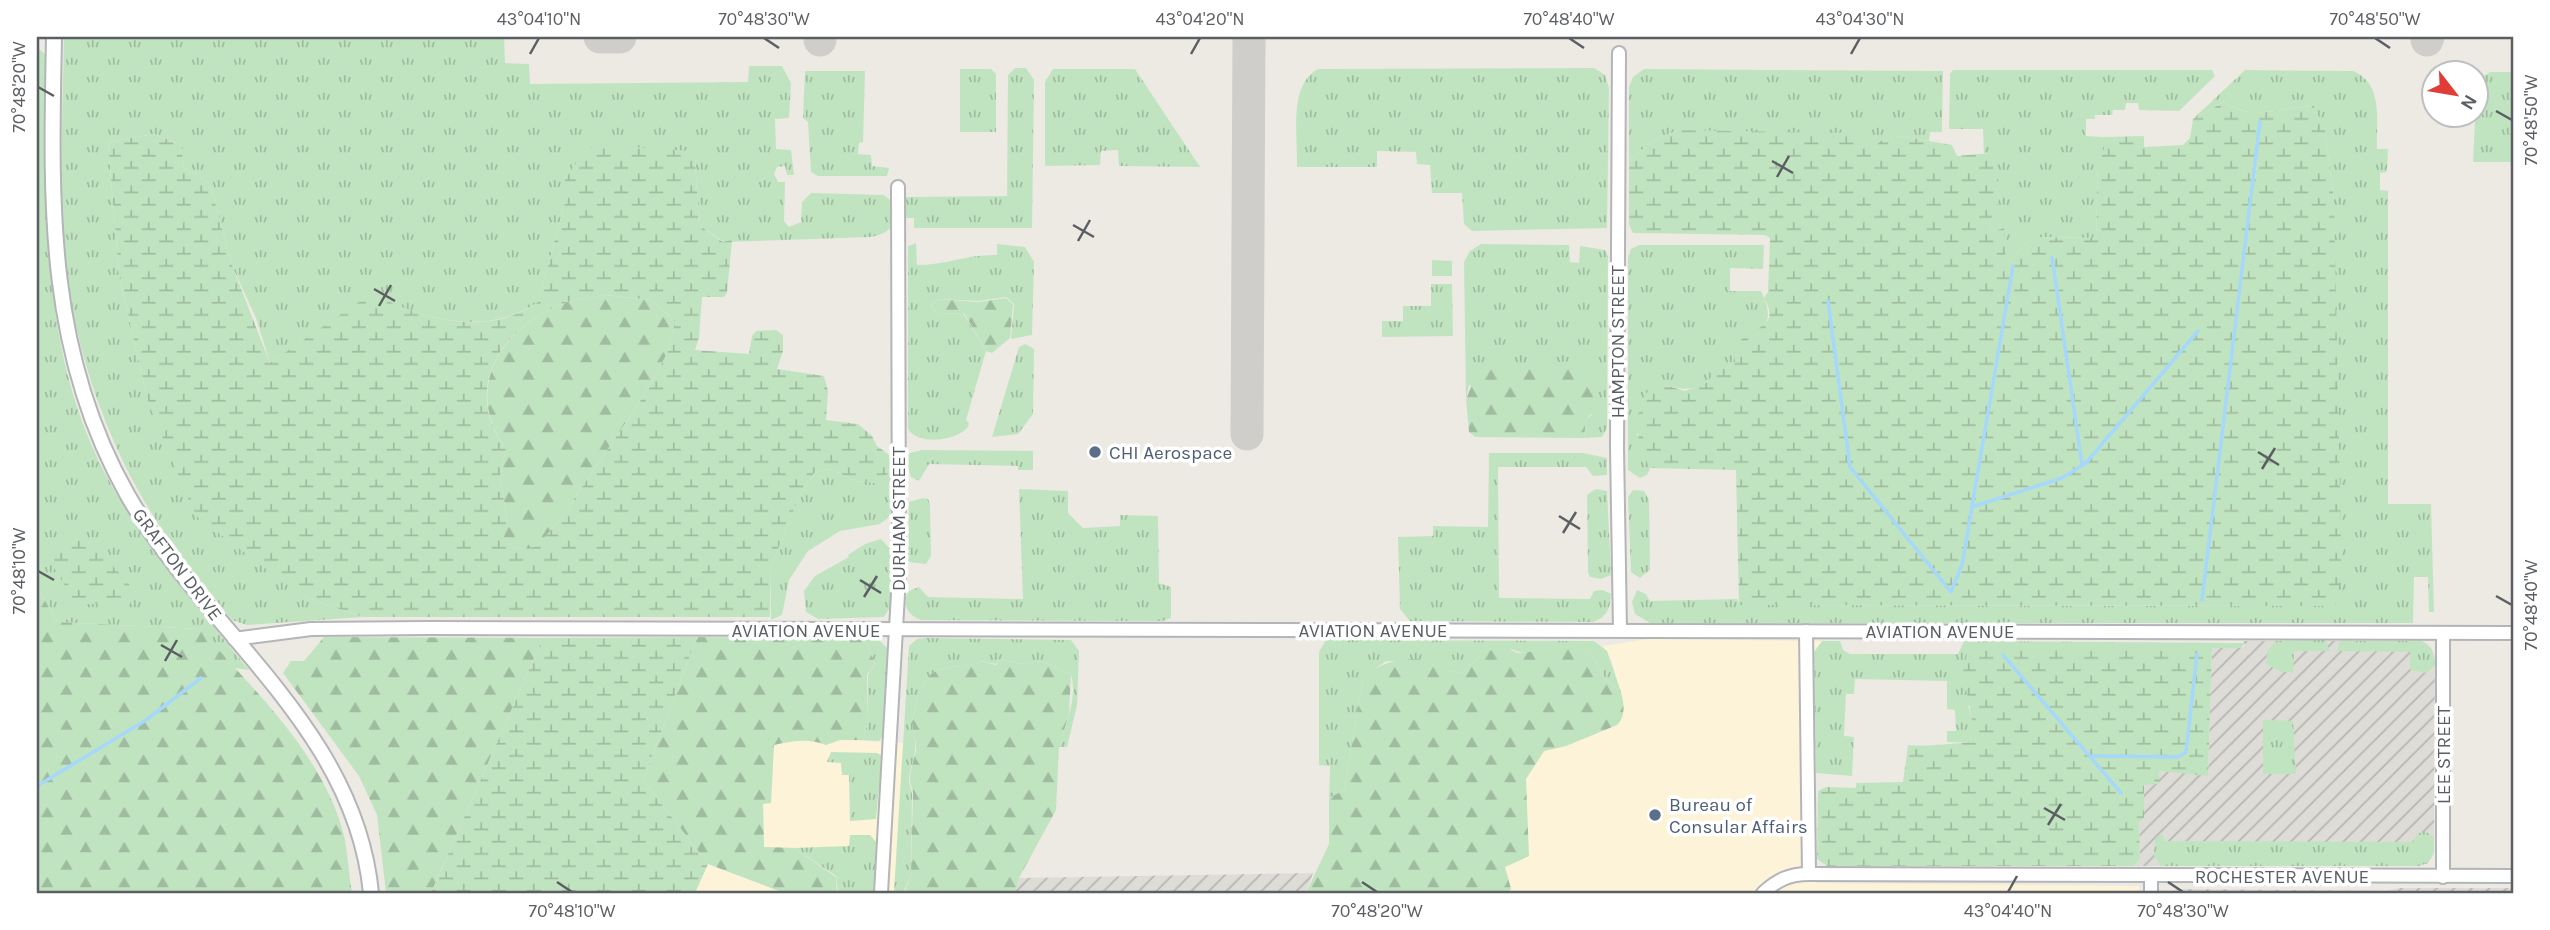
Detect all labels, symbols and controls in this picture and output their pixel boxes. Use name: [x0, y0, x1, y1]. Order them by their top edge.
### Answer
text: 43°04'10"N: [497, 8, 581, 30]
text: 70°48'30"W: [718, 8, 810, 30]
text: 43°04'20"N: [1156, 8, 1244, 30]
text: 70°48'40"W: [1523, 8, 1615, 30]
text: 43°04'30"N: [1815, 8, 1905, 30]
text: 70°48'50"W: [2329, 8, 2421, 30]
text: 70°48'20"W: [8, 41, 30, 133]
north arrow: [2420, 60, 2490, 130]
text: 70°48'50"W: [2520, 74, 2542, 166]
text: N: [2456, 91, 2482, 114]
street label: HAMPTON STREET: [1607, 265, 1629, 419]
place label: CHI Aerospace: [1109, 442, 1232, 464]
marker: CHI Aerospace: [1087, 444, 1103, 460]
street label: DURHAM STREET: [888, 446, 910, 591]
street label: GRAFTON DRIVE: [128, 504, 227, 625]
text: 70°48'10"W: [8, 527, 30, 615]
text: 70°48'40"W: [2520, 559, 2542, 651]
street label: AVIATION AVENUE: [732, 620, 880, 642]
street label: AVIATION AVENUE: [1299, 620, 1447, 642]
street label: AVIATION AVENUE: [1866, 621, 2014, 643]
street label: LEE STREET: [2433, 705, 2455, 804]
place label: Bureau of Consular Affairs: [1669, 794, 1808, 838]
marker: Bureau of Consular Affairs: [1647, 807, 1663, 823]
street label: ROCHESTER AVENUE: [2195, 866, 2369, 888]
text: 70°48'10"W: [528, 900, 616, 922]
text: 70°48'20"W: [1331, 900, 1423, 922]
text: 43°04'40"N: [1964, 900, 2052, 922]
text: 70°48'30"W: [2137, 900, 2229, 922]

